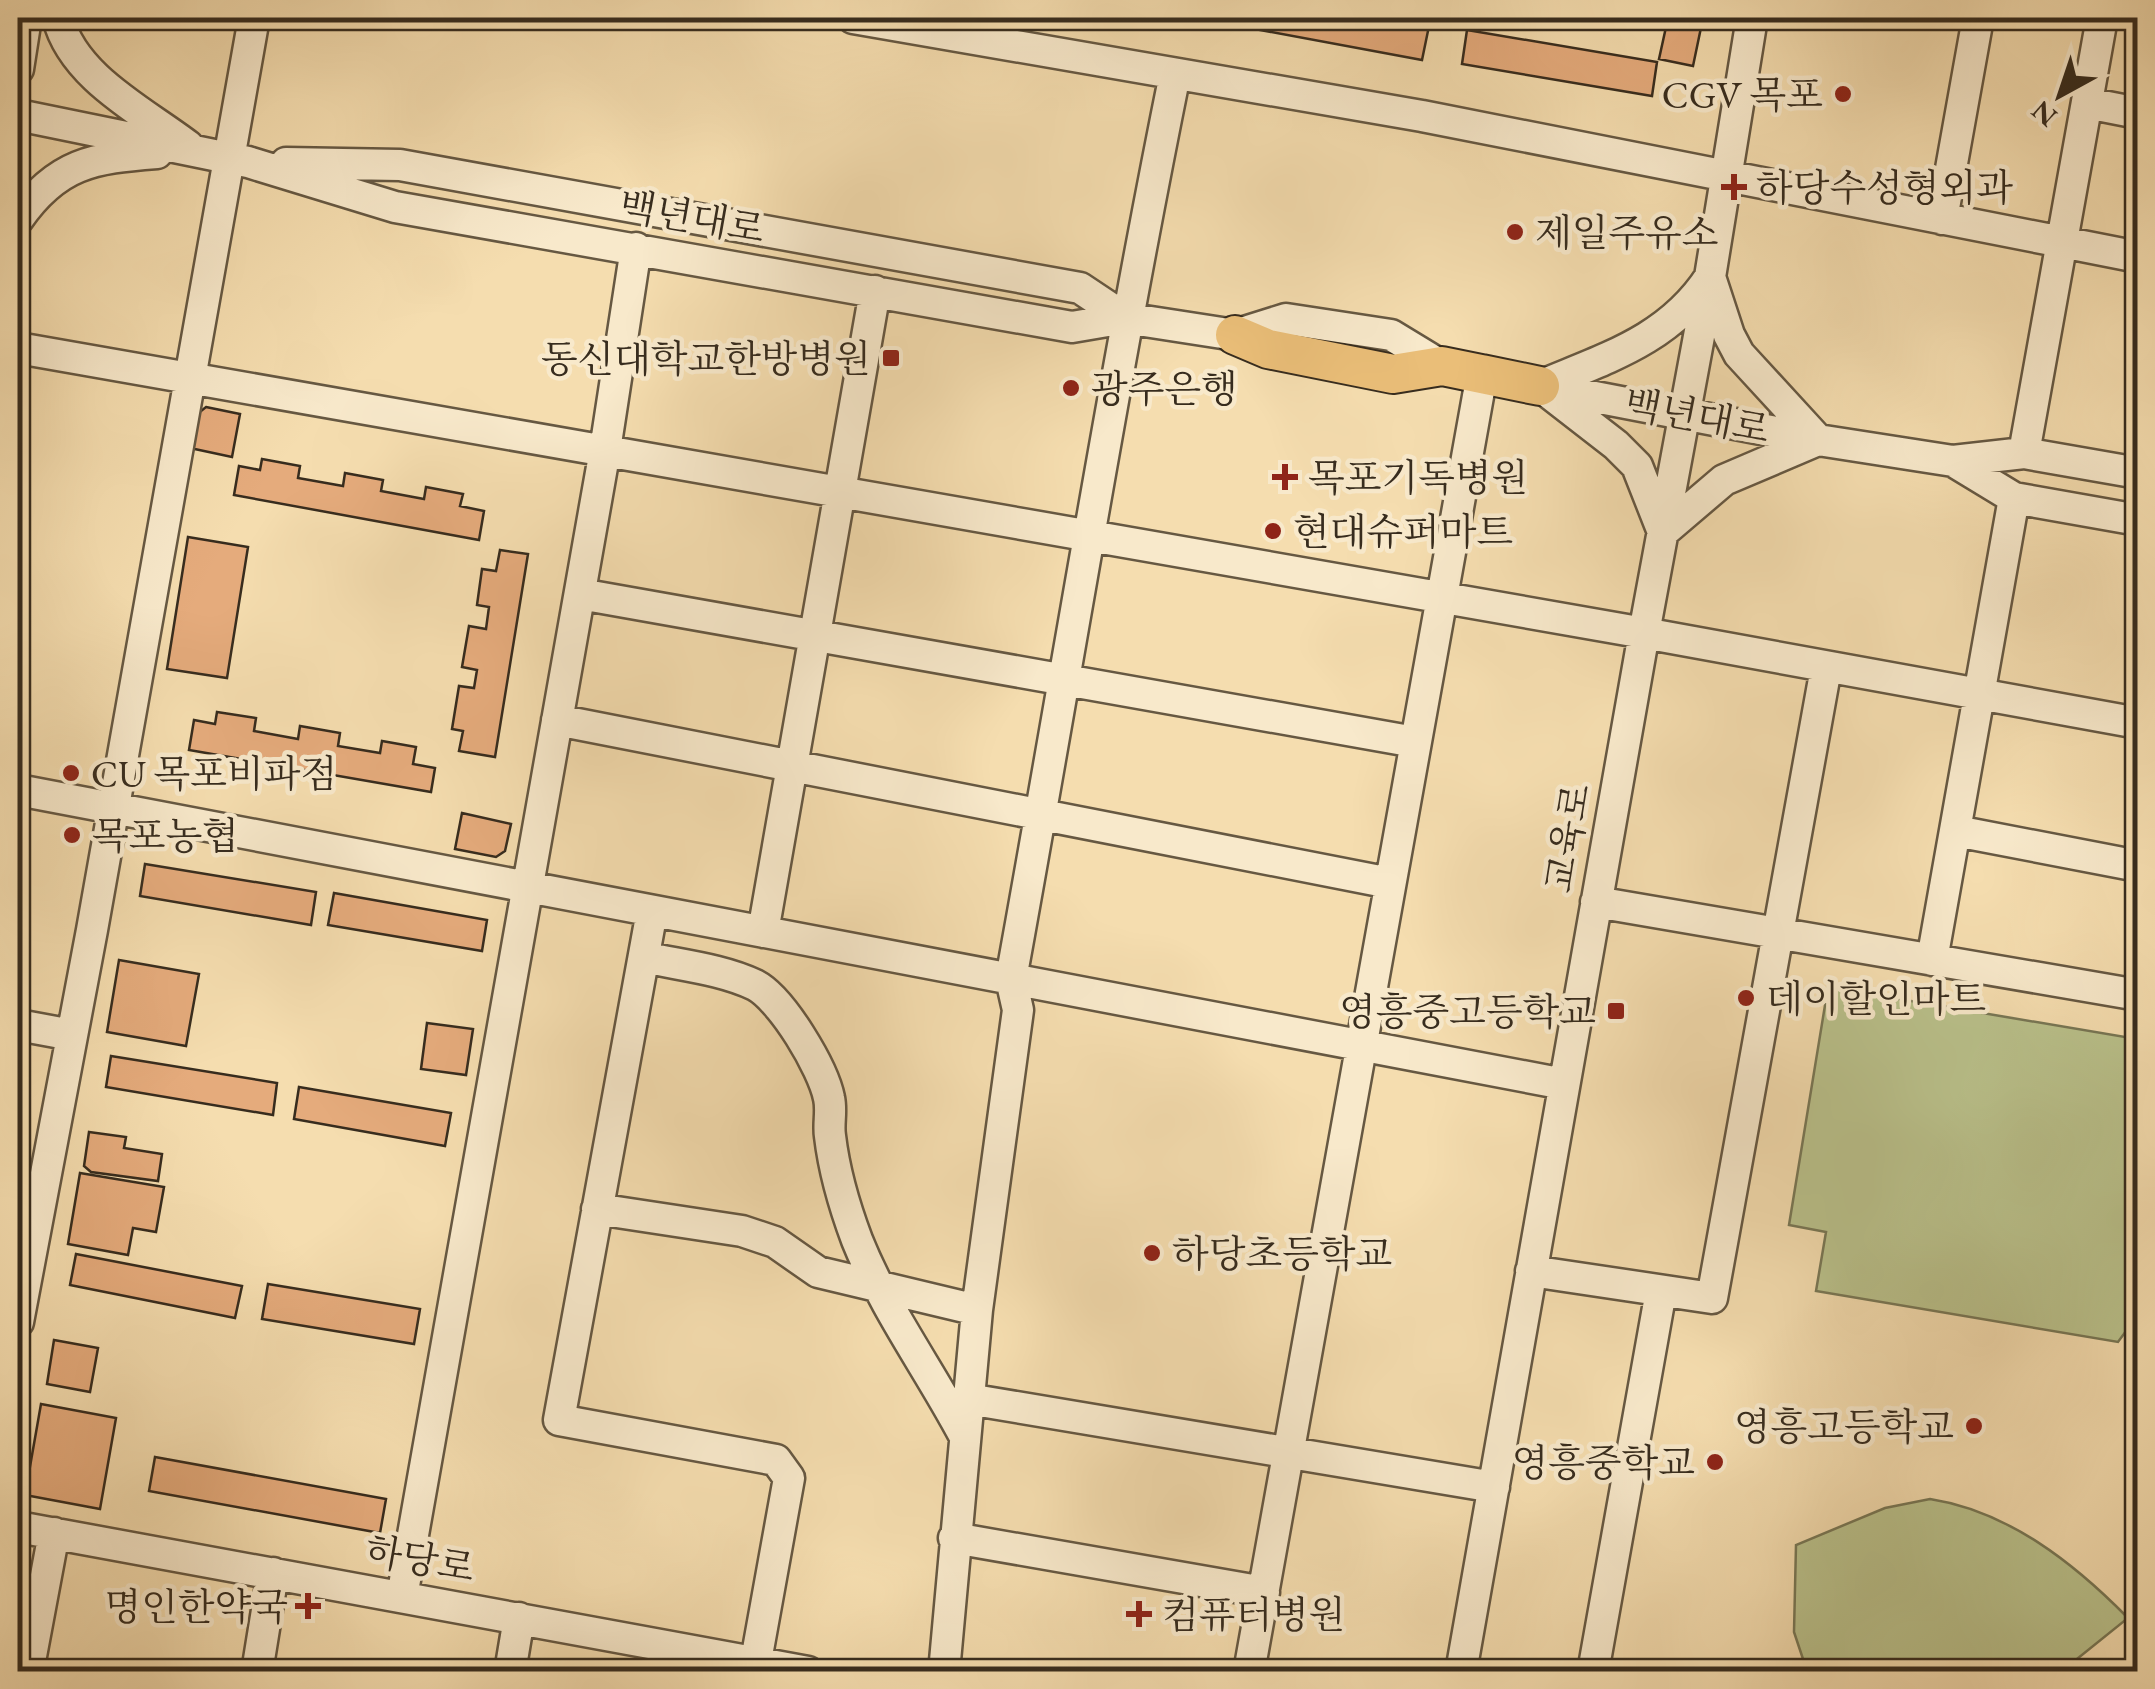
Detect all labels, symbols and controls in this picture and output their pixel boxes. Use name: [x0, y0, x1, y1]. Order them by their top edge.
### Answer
north arrow: [2010, 45, 2110, 145]
place label: CGV 목포: [1662, 70, 1823, 119]
marker: CGV 목포: [1832, 83, 1854, 105]
text: N: [2023, 93, 2064, 135]
place label: 하당수성형외과: [1756, 163, 2013, 212]
marker: 하당수성형외과: [1721, 174, 1747, 200]
street label: 백년대로: [615, 180, 769, 254]
place label: 제일주유소: [1535, 208, 1719, 257]
marker: 제일주유소: [1504, 221, 1526, 243]
place label: 동신대학교한방병원: [541, 334, 871, 383]
marker: 동신대학교한방병원: [880, 347, 902, 369]
place label: 광주은행: [1091, 364, 1238, 413]
marker: 광주은행: [1060, 377, 1082, 399]
street label: 백년대로: [1620, 378, 1774, 454]
place label: 목포기독병원: [1308, 453, 1528, 502]
marker: 목포기독병원: [1272, 464, 1298, 490]
place label: 현대슈퍼마트: [1293, 507, 1513, 556]
marker: 현대슈퍼마트: [1262, 520, 1284, 542]
place label: CU 목포비파점: [91, 749, 337, 798]
marker: CU 목포비파점: [60, 762, 82, 784]
street label: 교육로: [1533, 780, 1601, 896]
place label: 목포농협: [92, 811, 239, 860]
marker: 목포농협: [61, 824, 83, 846]
place label: 데이할인마트: [1766, 974, 1986, 1023]
place label: 영흥중고등학교: [1339, 987, 1596, 1036]
marker: 데이할인마트: [1735, 987, 1757, 1009]
marker: 영흥중고등학교: [1605, 1000, 1627, 1022]
place label: 하당초등학교: [1172, 1229, 1392, 1278]
marker: 하당초등학교: [1141, 1242, 1163, 1264]
place label: 영흥고등학교: [1734, 1402, 1954, 1451]
marker: 영흥고등학교: [1963, 1415, 1985, 1437]
place label: 영흥중학교: [1511, 1438, 1695, 1487]
marker: 영흥중학교: [1704, 1451, 1726, 1473]
street label: 하당로: [362, 1525, 478, 1593]
place label: 명인한약국: [104, 1582, 288, 1631]
place label: 컴퓨터병원: [1162, 1590, 1346, 1639]
marker: 명인한약국: [297, 1595, 319, 1617]
marker: 컴퓨터병원: [1126, 1601, 1152, 1627]

